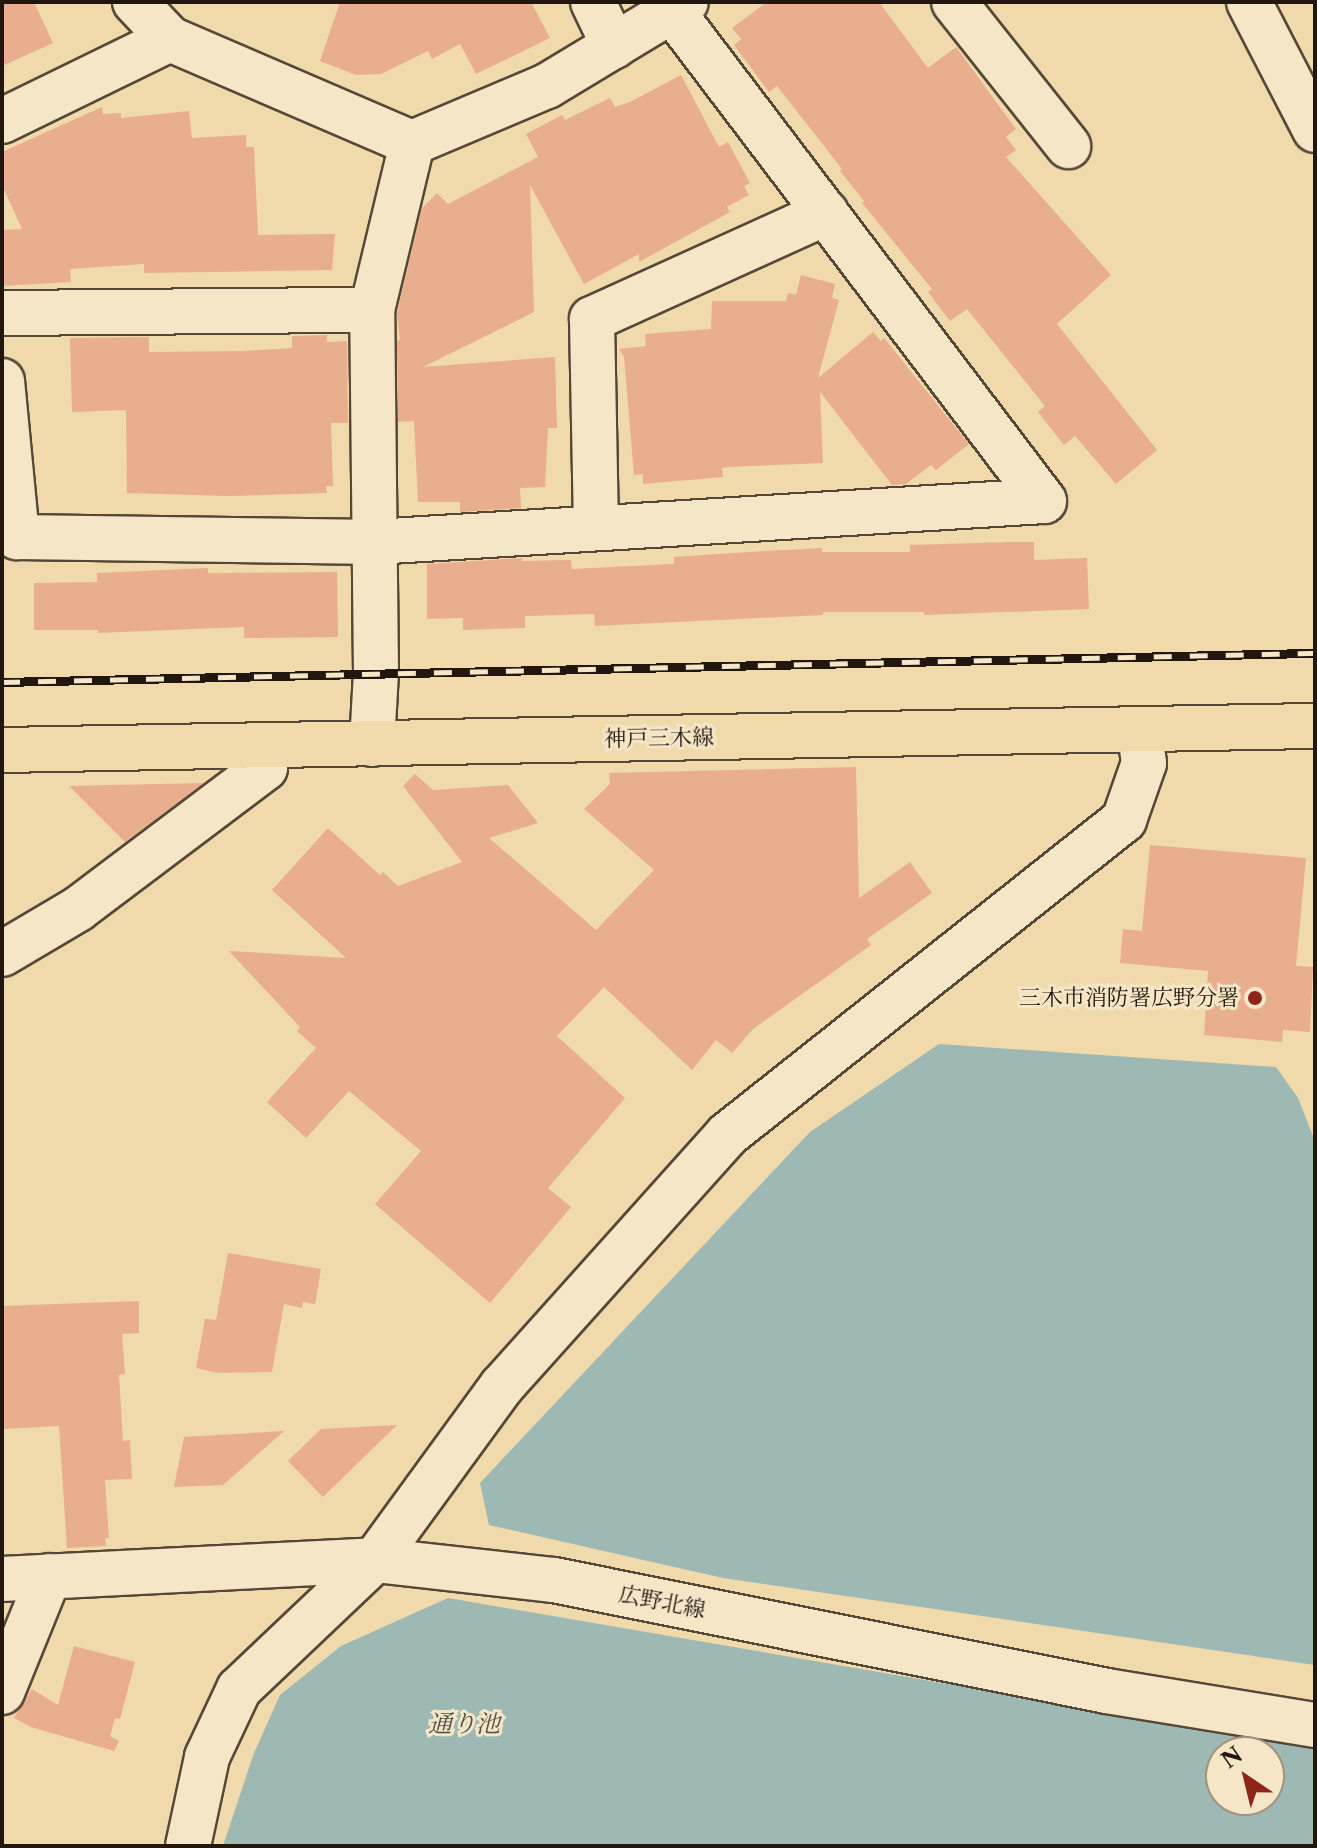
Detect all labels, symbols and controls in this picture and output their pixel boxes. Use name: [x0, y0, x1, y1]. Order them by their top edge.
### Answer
street label: 神戸三木線: [604, 724, 714, 752]
place label: 三木市消防署広野分署: [1019, 985, 1239, 1011]
marker: 三木市消防署広野分署: [1246, 989, 1264, 1007]
street label: 広野北線: [616, 1581, 708, 1623]
water label: 通り池: [428, 1710, 500, 1738]
north arrow: [1205, 1736, 1285, 1816]
text: N: [1217, 1741, 1248, 1774]

